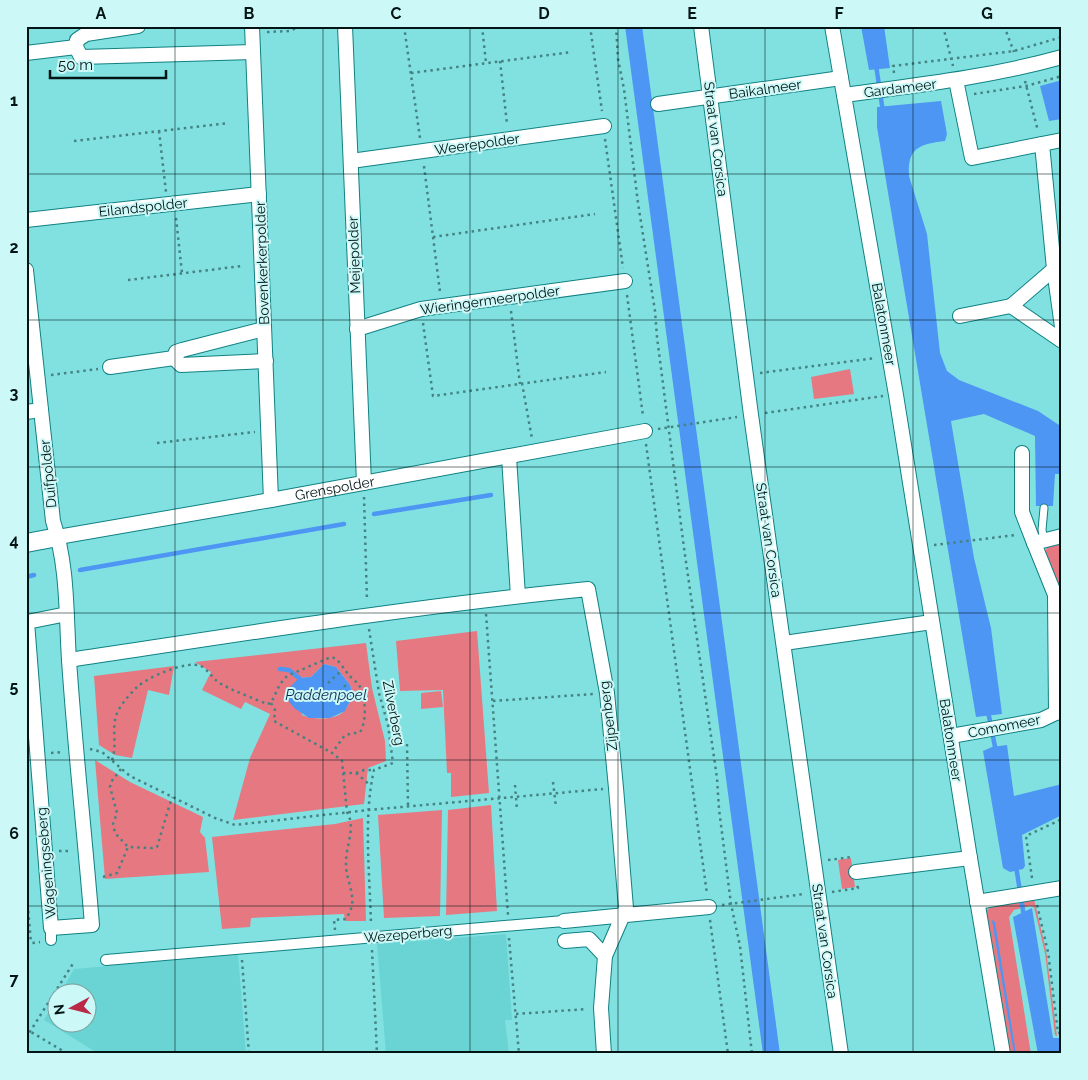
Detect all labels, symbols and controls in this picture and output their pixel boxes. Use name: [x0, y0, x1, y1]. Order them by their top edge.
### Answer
text: A: [96, 4, 107, 23]
text: B: [244, 4, 255, 23]
text: C: [391, 4, 402, 23]
text: D: [538, 4, 550, 23]
text: E: [687, 4, 697, 23]
text: F: [834, 4, 844, 23]
text: G: [981, 4, 993, 23]
scale bar: [50, 48, 166, 80]
text: 50 m: [58, 56, 93, 74]
street label: Baikalmeer: [728, 76, 802, 102]
street label: Gardameer: [863, 76, 937, 100]
street label: Straat van Corsica: [701, 81, 731, 197]
text: 1: [10, 91, 18, 110]
street label: Weerepolder: [433, 130, 521, 158]
street label: Eilandspolder: [98, 194, 188, 220]
street label: Bovenkerkerpolder: [252, 201, 272, 325]
street label: Meijepolder: [345, 216, 363, 294]
text: 2: [9, 238, 19, 257]
street label: Balatonmeer: [869, 281, 899, 367]
street label: Wieringermeerpolder: [419, 282, 561, 318]
text: 3: [10, 384, 19, 403]
street label: Duifpolder: [36, 439, 60, 509]
street label: Grenspolder: [294, 473, 376, 503]
street label: Straat van Corsica: [753, 482, 785, 598]
text: 4: [9, 531, 19, 550]
text: 5: [10, 677, 19, 696]
street label: Zilverberg: [380, 679, 408, 747]
street label: Zijpenberg: [596, 680, 620, 752]
water label: Paddenpoel: [285, 686, 367, 704]
street label: Balatonmeer: [937, 697, 965, 783]
street label: Comomeer: [966, 711, 1042, 741]
street label: Wageningseberg: [33, 807, 59, 919]
text: 6: [9, 824, 19, 843]
street label: Straat van Corsica: [809, 883, 841, 999]
street label: Wezeperberg: [363, 922, 453, 946]
text: 7: [10, 970, 19, 989]
north arrow: [48, 982, 98, 1032]
text: N: [51, 1003, 68, 1016]

